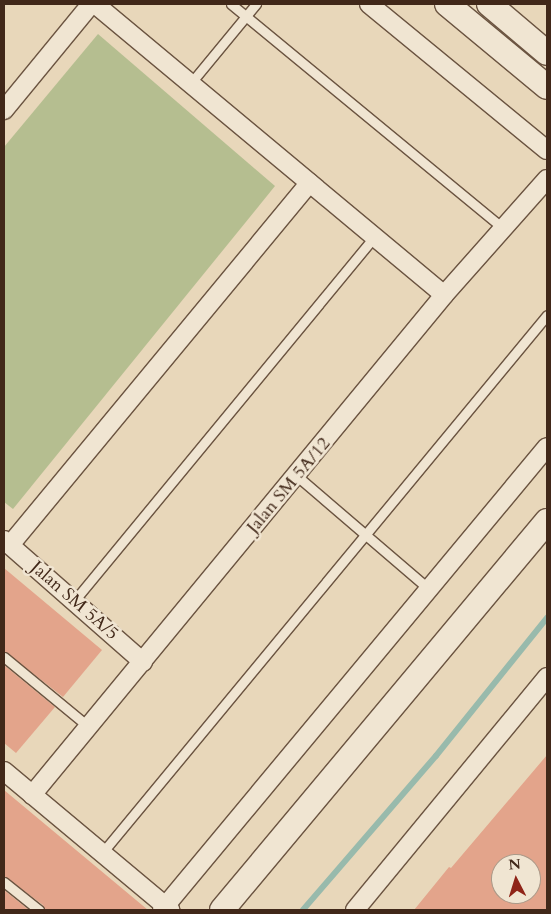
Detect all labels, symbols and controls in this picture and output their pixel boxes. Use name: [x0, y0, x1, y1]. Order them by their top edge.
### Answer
street label: Jalan SM 5A/12: [243, 434, 335, 538]
street label: Jalan SM 5A/5: [26, 557, 122, 645]
north arrow: [491, 854, 541, 904]
text: N: [508, 855, 522, 875]

